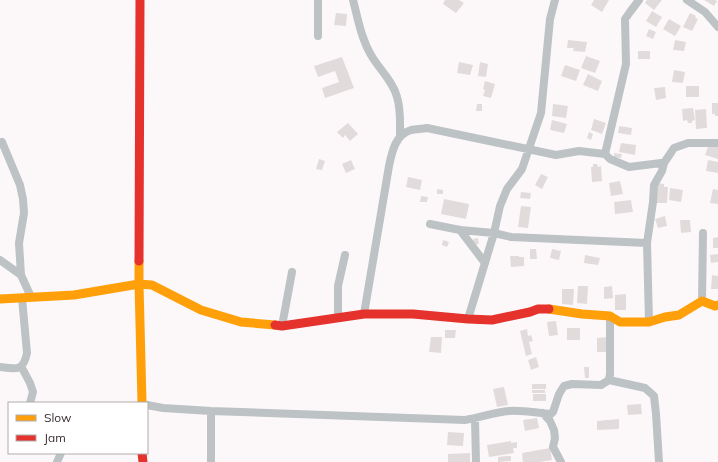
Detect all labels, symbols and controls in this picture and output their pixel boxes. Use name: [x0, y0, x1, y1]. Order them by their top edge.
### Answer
legend: [8, 402, 148, 454]
text: Slow: [44, 410, 72, 425]
text: Jam: [44, 430, 66, 445]

